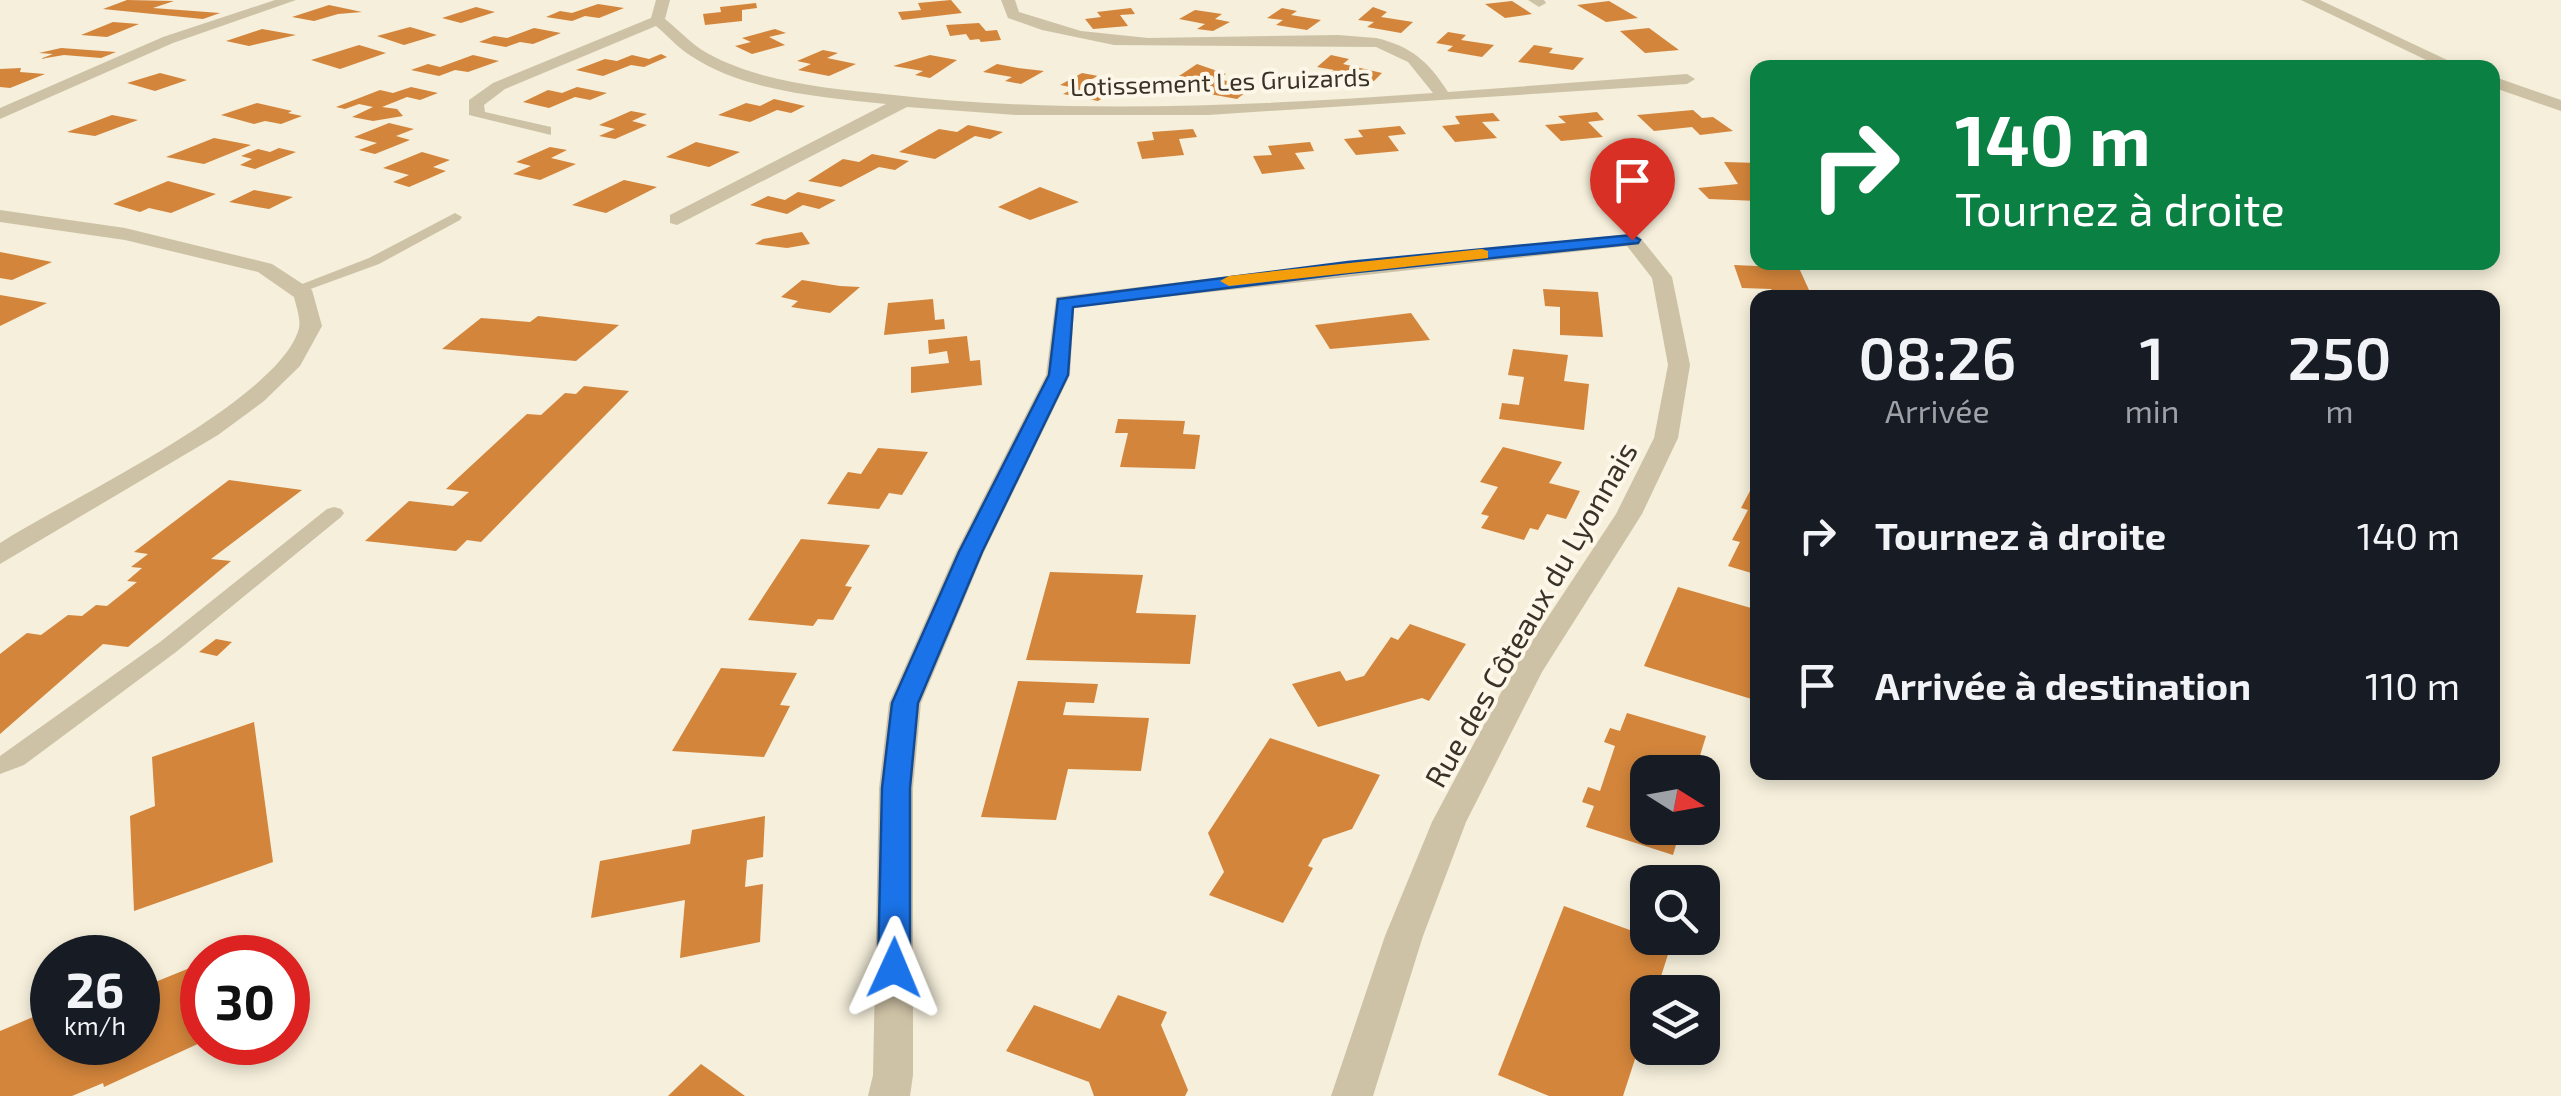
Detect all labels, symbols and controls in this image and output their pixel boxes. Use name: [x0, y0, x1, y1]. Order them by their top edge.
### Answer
street label: Lotissement Les Gruizards: [1069, 61, 1371, 101]
text: 140 m: [1955, 96, 2151, 180]
icon: right: [1790, 100, 1920, 230]
pin: [1590, 138, 1675, 241]
icon: arrive: [1605, 153, 1660, 208]
text: Tournez à droite: [1955, 181, 2285, 235]
text: 08:26: [1858, 320, 2017, 392]
text: 1: [2139, 320, 2165, 392]
text: 250: [2288, 320, 2392, 392]
text: Arrivée: [1885, 391, 1990, 429]
text: min: [2125, 391, 2179, 429]
text: m: [2326, 391, 2354, 429]
street label: Rue des Côteaux du Lyonnais: [1416, 435, 1644, 793]
icon: right: [1790, 508, 1845, 563]
text: Tournez à droite: [1875, 512, 2166, 558]
text: 140 m: [2357, 512, 2460, 558]
icon: arrive: [1790, 658, 1845, 713]
text: Arrivée à destination: [1875, 662, 2251, 708]
text: 110 m: [2365, 662, 2460, 708]
north arrow: [1630, 755, 1720, 845]
map controls: [1630, 755, 1720, 1065]
button: search: [1630, 865, 1720, 955]
position arrow: [842, 916, 946, 1020]
speed limit sign: 30: [180, 935, 310, 1065]
text: 26: [66, 958, 124, 1018]
button: layers: [1630, 975, 1720, 1065]
text: km/h: [64, 1010, 126, 1040]

